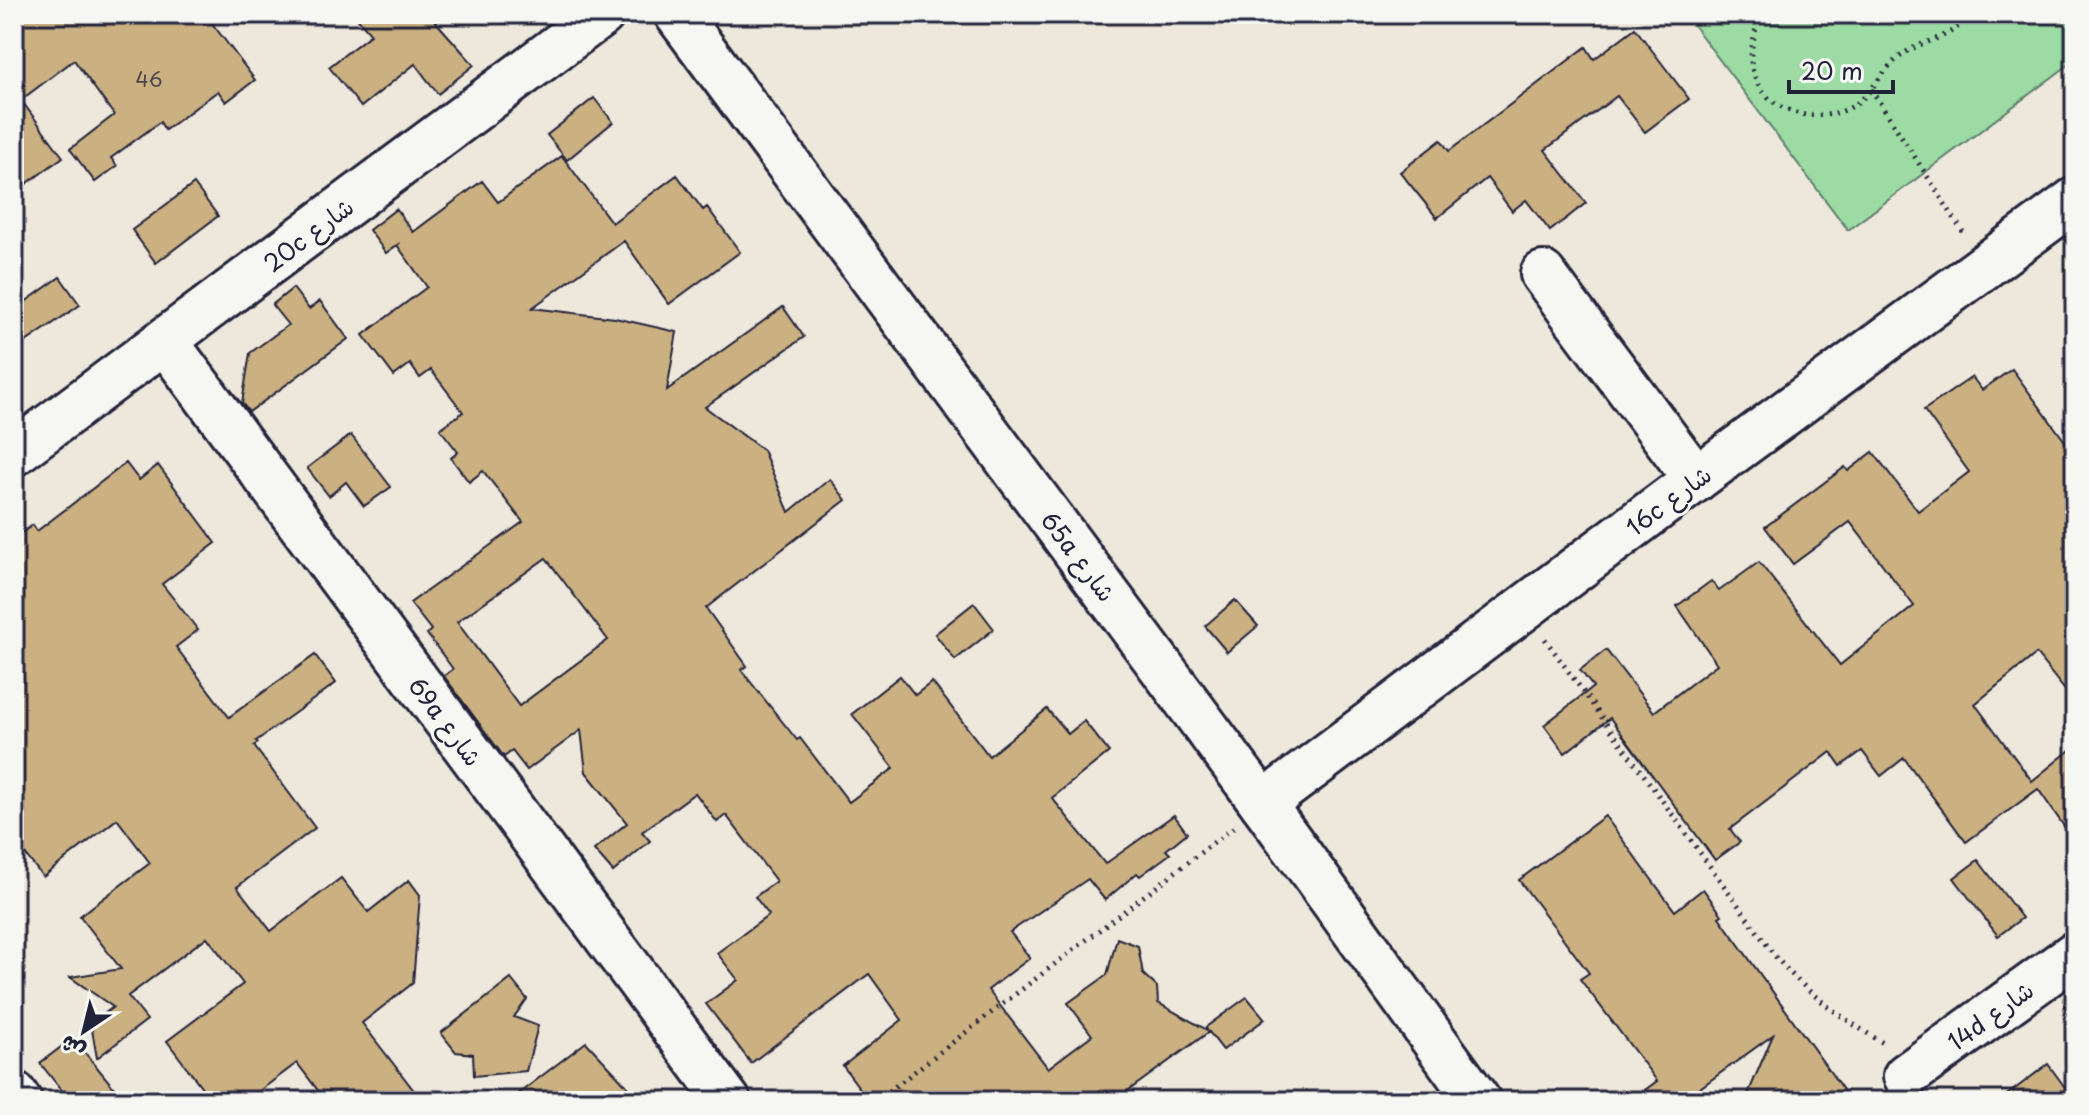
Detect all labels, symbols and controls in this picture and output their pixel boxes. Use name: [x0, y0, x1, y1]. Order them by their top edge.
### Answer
scale bar: [1789, 44, 1893, 94]
text: 20 m: [1801, 52, 1863, 88]
house number: 46: [135, 64, 163, 94]
street label: 20c شارع: [255, 188, 361, 281]
street label: 16c شارع: [1618, 456, 1719, 545]
street label: 65a شارع: [1032, 503, 1125, 609]
street label: 69a شارع: [400, 669, 491, 774]
street label: 14d شارع: [1940, 972, 2041, 1059]
north arrow: [44, 991, 124, 1071]
text: ش: [52, 1028, 91, 1069]

